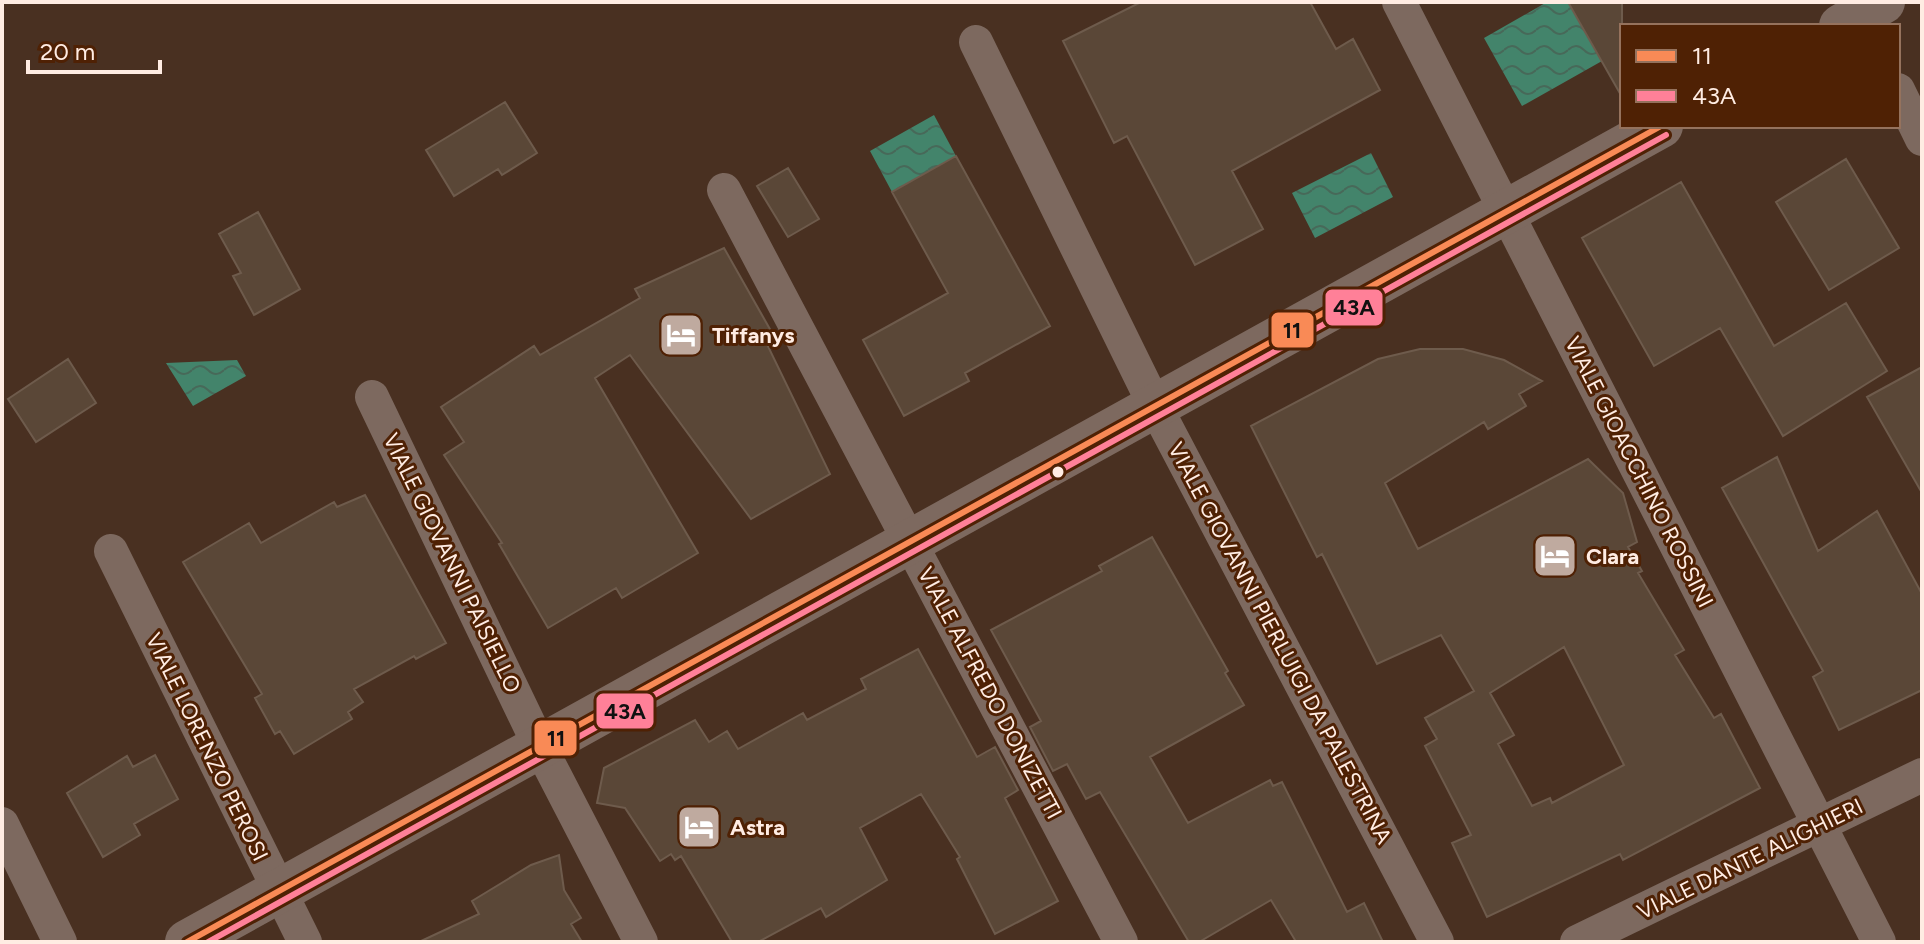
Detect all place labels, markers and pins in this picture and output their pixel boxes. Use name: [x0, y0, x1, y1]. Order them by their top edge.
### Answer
hotel icon: Tiffanys: [657, 311, 705, 359]
place label: Tiffanys: [712, 322, 794, 349]
unlabelled marker: [1050, 464, 1066, 480]
hotel icon: Clara: [1531, 532, 1579, 580]
place label: Clara: [1586, 543, 1639, 570]
hotel icon: Astra: [675, 803, 723, 851]
place label: Astra: [730, 814, 785, 841]

